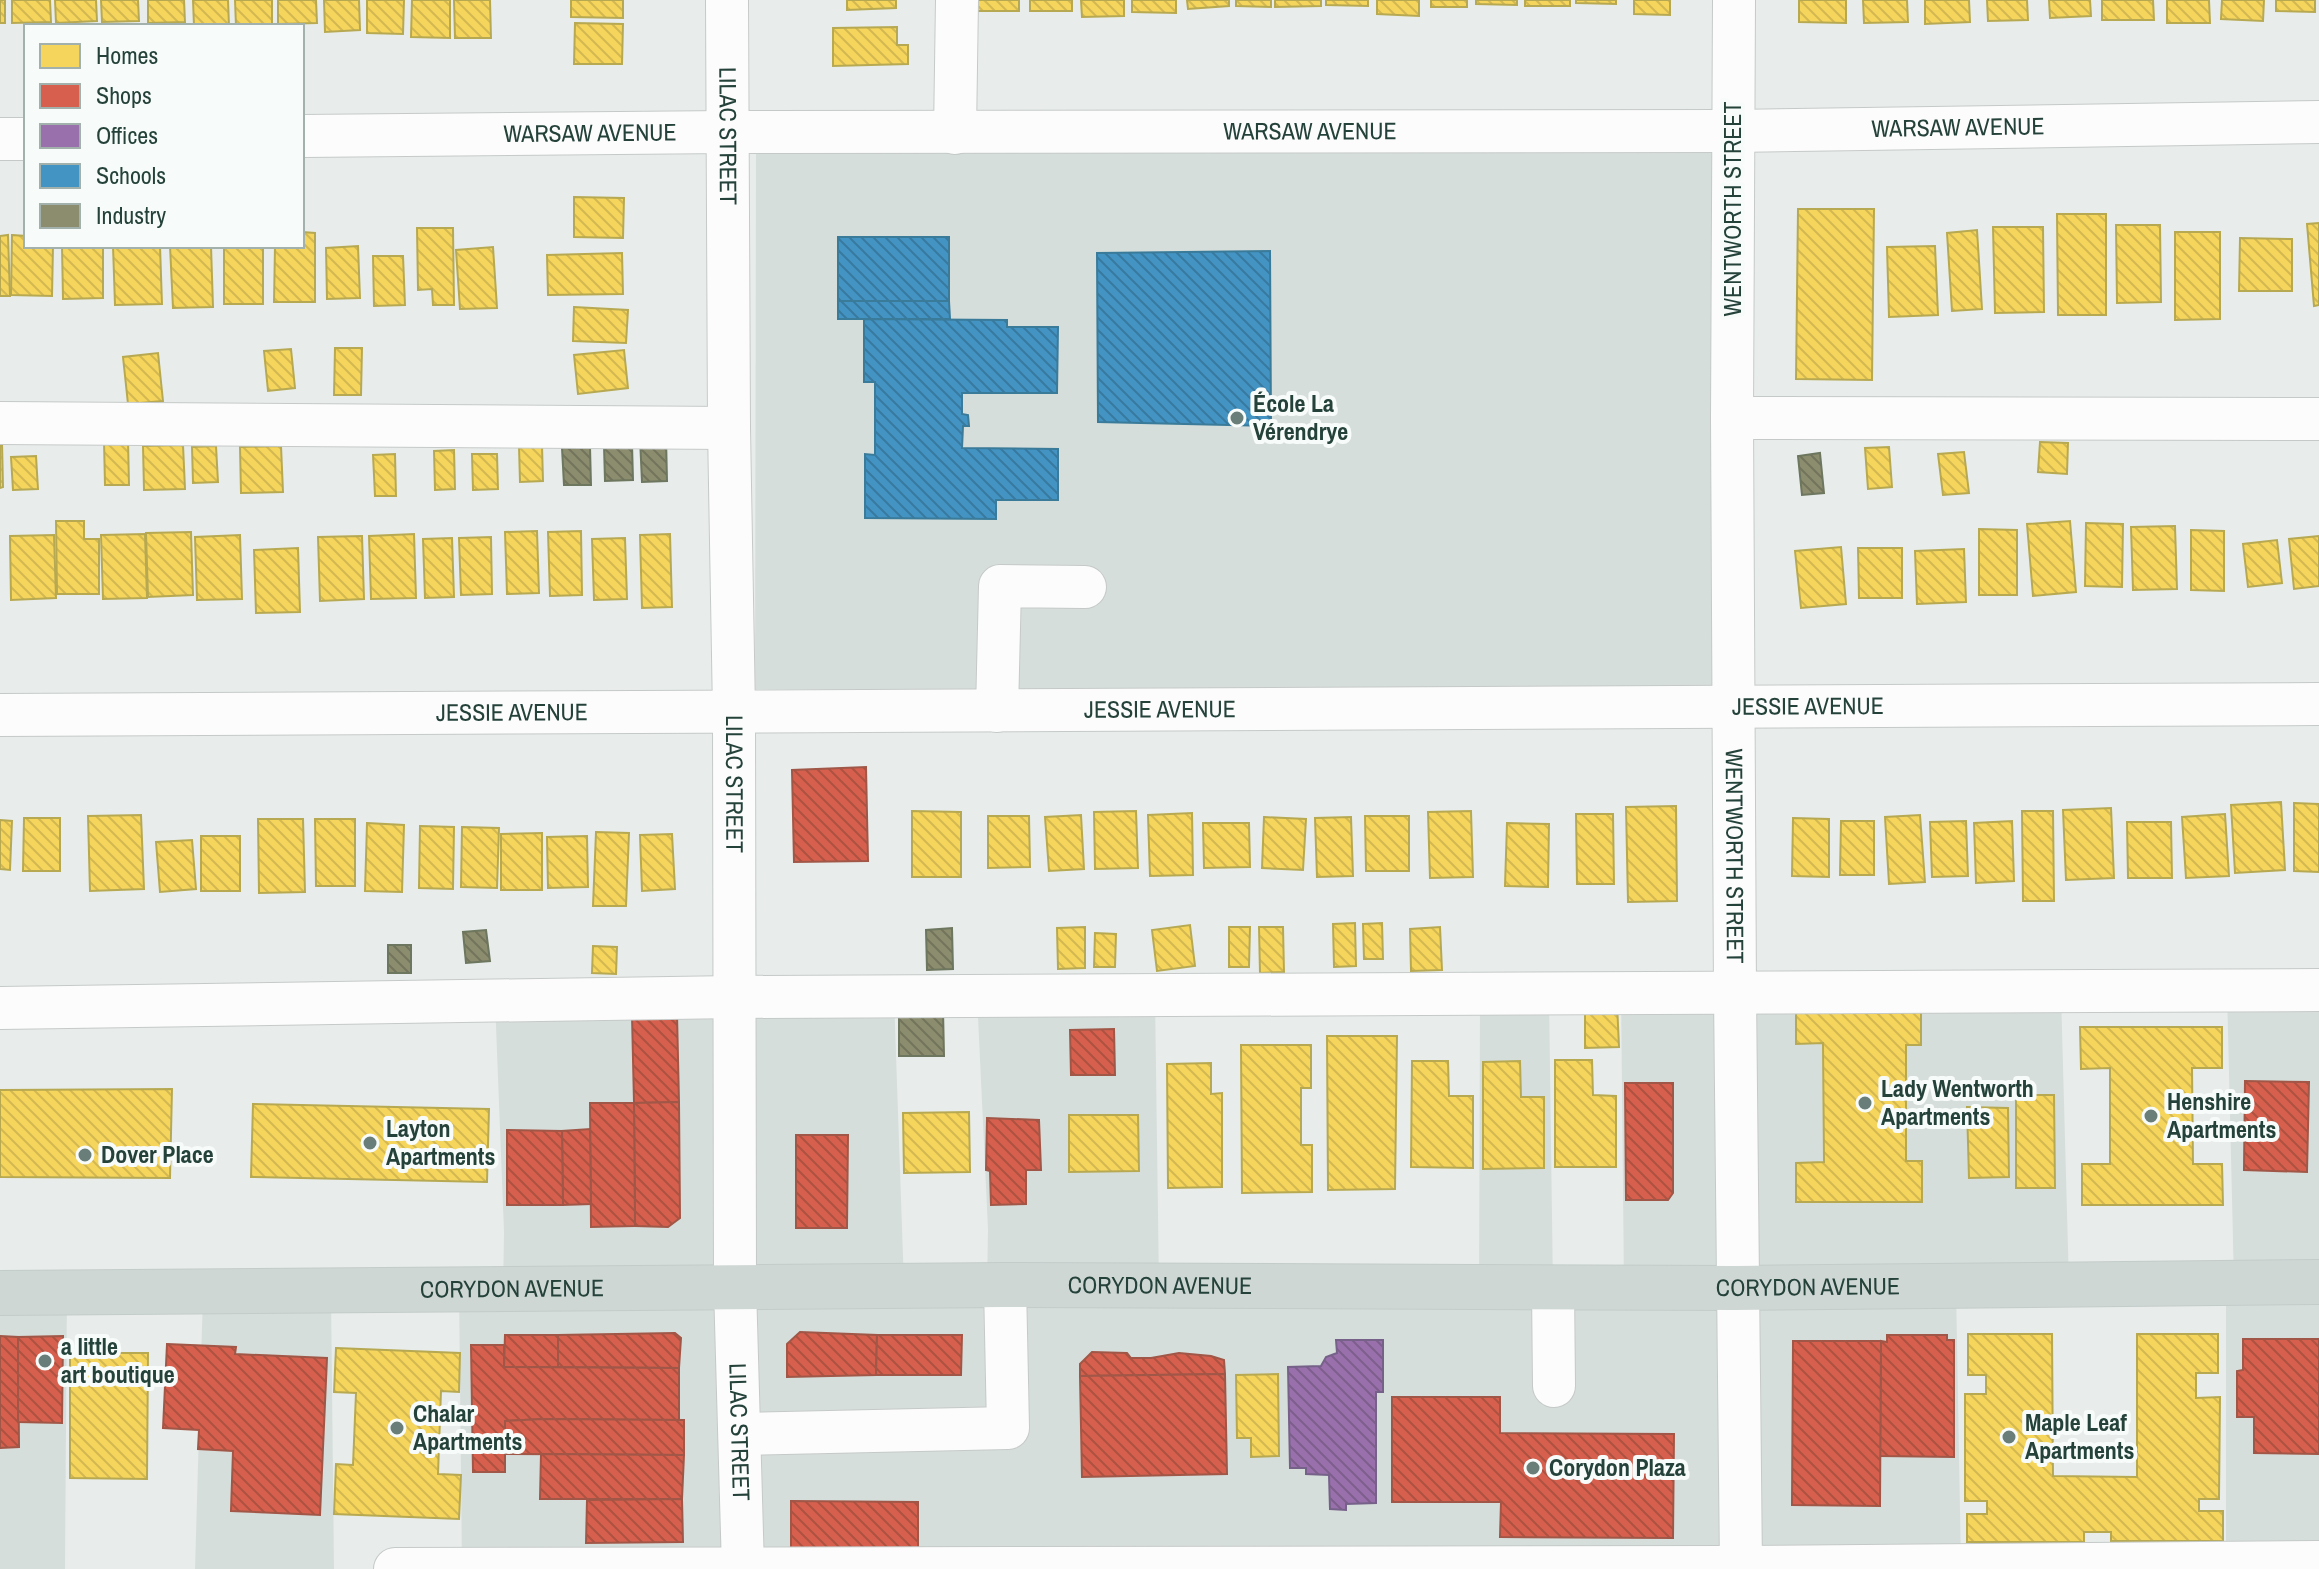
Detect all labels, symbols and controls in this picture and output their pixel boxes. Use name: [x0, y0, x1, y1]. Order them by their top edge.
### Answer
legend: [24, 24, 304, 248]
text: Homes: [96, 39, 158, 71]
street label: LILAC STREET: [712, 67, 745, 205]
text: Shops: [96, 79, 152, 111]
street label: WENTWORTH STREET: [1716, 101, 1748, 317]
street label: WARSAW AVENUE: [1871, 109, 2045, 144]
street label: WARSAW AVENUE: [1223, 114, 1397, 147]
street label: WARSAW AVENUE: [503, 115, 677, 149]
text: Offices: [96, 119, 158, 151]
text: Schools: [96, 159, 166, 191]
text: Industry: [96, 199, 166, 231]
place label: École La Vérendrye: [1253, 387, 1348, 447]
marker: École La Vérendrye: [1228, 409, 1246, 427]
street label: JESSIE AVENUE: [1732, 689, 1884, 722]
street label: JESSIE AVENUE: [1084, 692, 1236, 725]
street label: JESSIE AVENUE: [436, 695, 588, 728]
street label: LILAC STREET: [719, 715, 751, 853]
street label: WENTWORTH STREET: [1719, 748, 1752, 964]
place label: Lady Wentworth Apartments: [1881, 1072, 2034, 1132]
place label: Henshire Apartments: [2167, 1085, 2276, 1145]
marker: Lady Wentworth Apartments: [1856, 1094, 1874, 1112]
marker: Henshire Apartments: [2142, 1107, 2160, 1125]
place label: Layton Apartments: [386, 1112, 495, 1172]
marker: Layton Apartments: [361, 1134, 379, 1152]
place label: Dover Place: [101, 1138, 214, 1170]
marker: Dover Place: [76, 1146, 94, 1164]
street label: CORYDON AVENUE: [1068, 1268, 1252, 1301]
street label: CORYDON AVENUE: [1716, 1269, 1900, 1303]
street label: CORYDON AVENUE: [420, 1271, 604, 1305]
place label: a little art boutique: [61, 1330, 175, 1390]
marker: a little art boutique: [36, 1352, 54, 1370]
street label: LILAC STREET: [722, 1362, 758, 1501]
place label: Chalar Apartments: [413, 1397, 522, 1457]
place label: Maple Leaf Apartments: [2025, 1406, 2134, 1466]
marker: Chalar Apartments: [388, 1419, 406, 1437]
marker: Maple Leaf Apartments: [2000, 1428, 2018, 1446]
place label: Corydon Plaza: [1549, 1451, 1686, 1483]
marker: Corydon Plaza: [1524, 1459, 1542, 1477]

